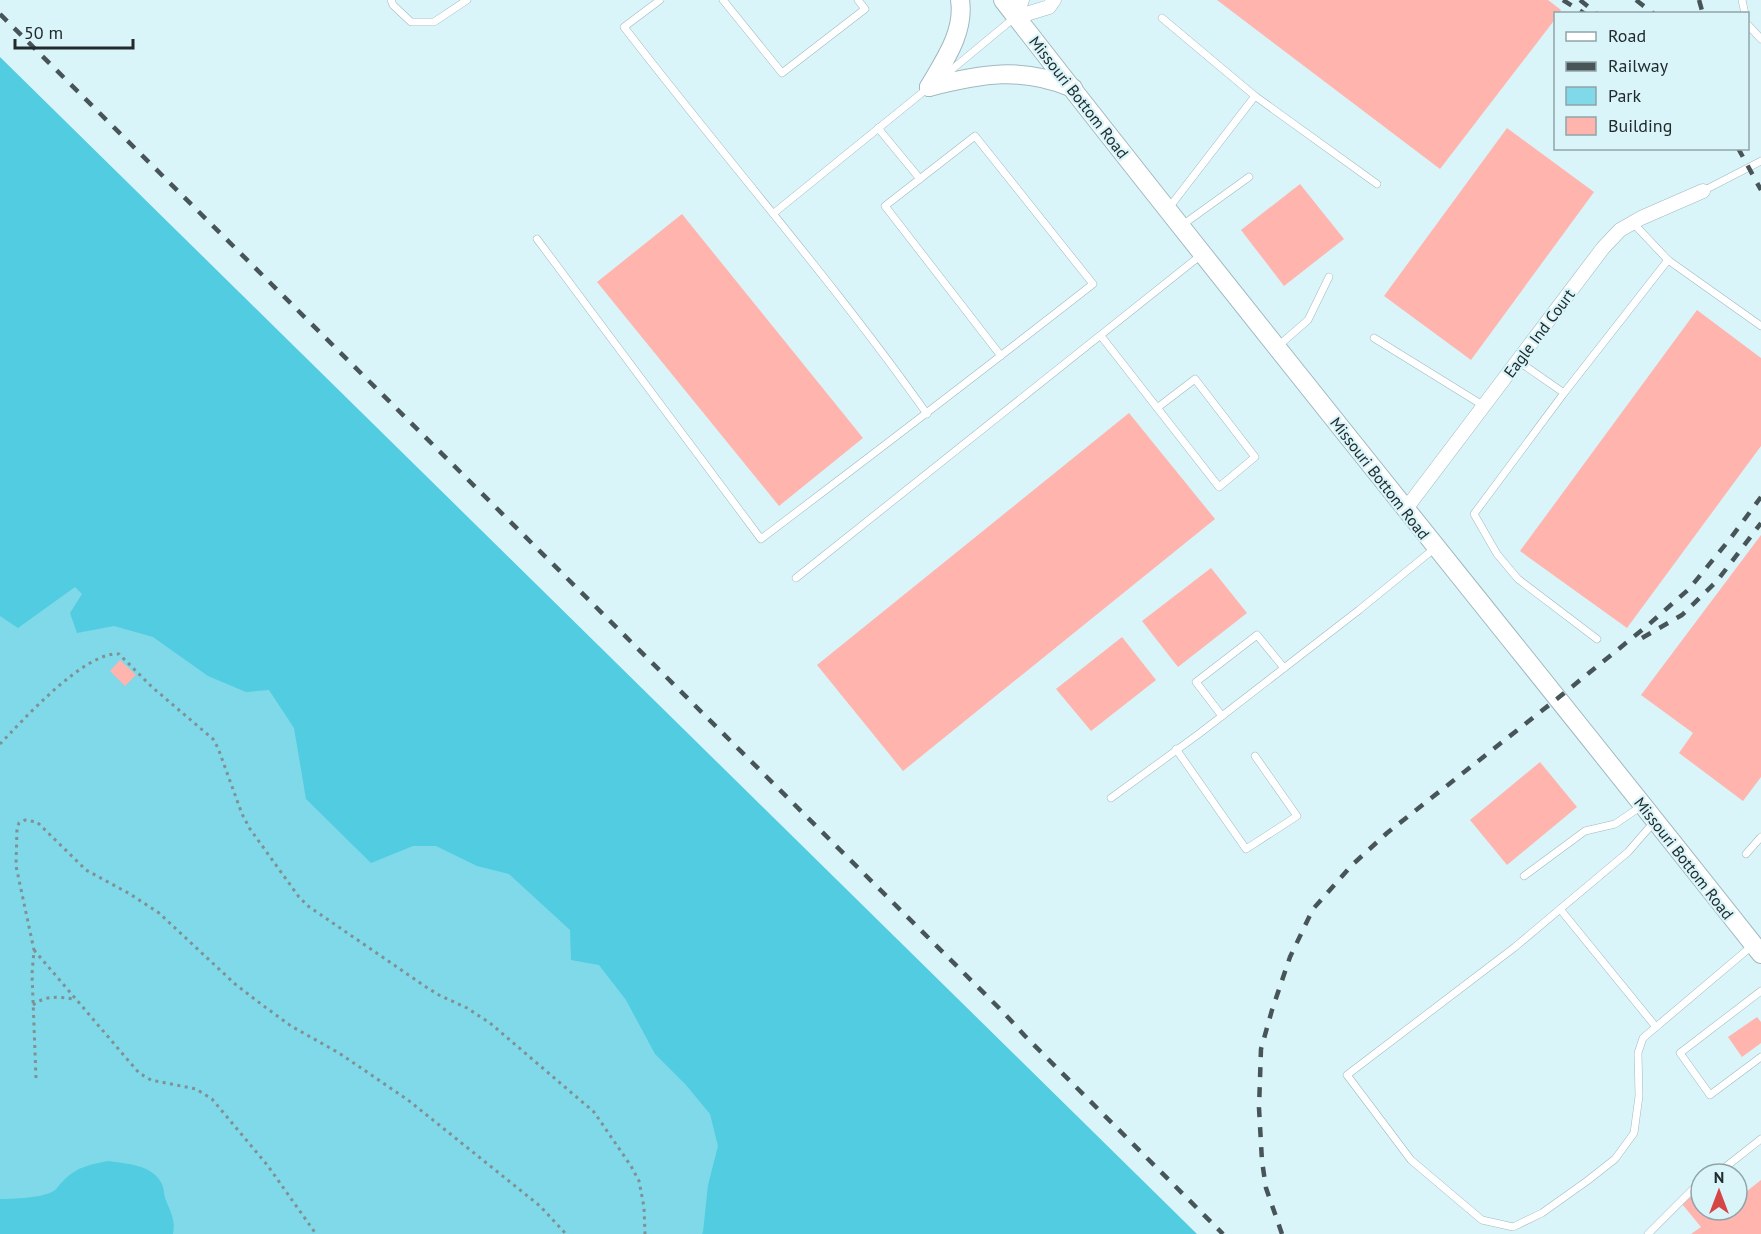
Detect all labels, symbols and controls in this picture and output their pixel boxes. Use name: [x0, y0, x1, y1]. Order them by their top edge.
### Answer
scale bar: [15, 12, 134, 50]
legend: [1554, 12, 1749, 150]
text: 50 m: [24, 21, 63, 44]
text: Road: [1608, 24, 1646, 47]
street label: Missouri Bottom Road: [1025, 32, 1133, 162]
text: Railway: [1608, 54, 1669, 77]
text: Park: [1608, 84, 1641, 107]
text: Building: [1608, 114, 1672, 137]
street label: Eagle Ind Court: [1499, 284, 1579, 381]
street label: Missouri Bottom Road: [1326, 413, 1434, 543]
street label: Missouri Bottom Road: [1630, 793, 1738, 923]
north arrow: [1689, 1162, 1749, 1222]
text: N: [1714, 1167, 1724, 1187]

